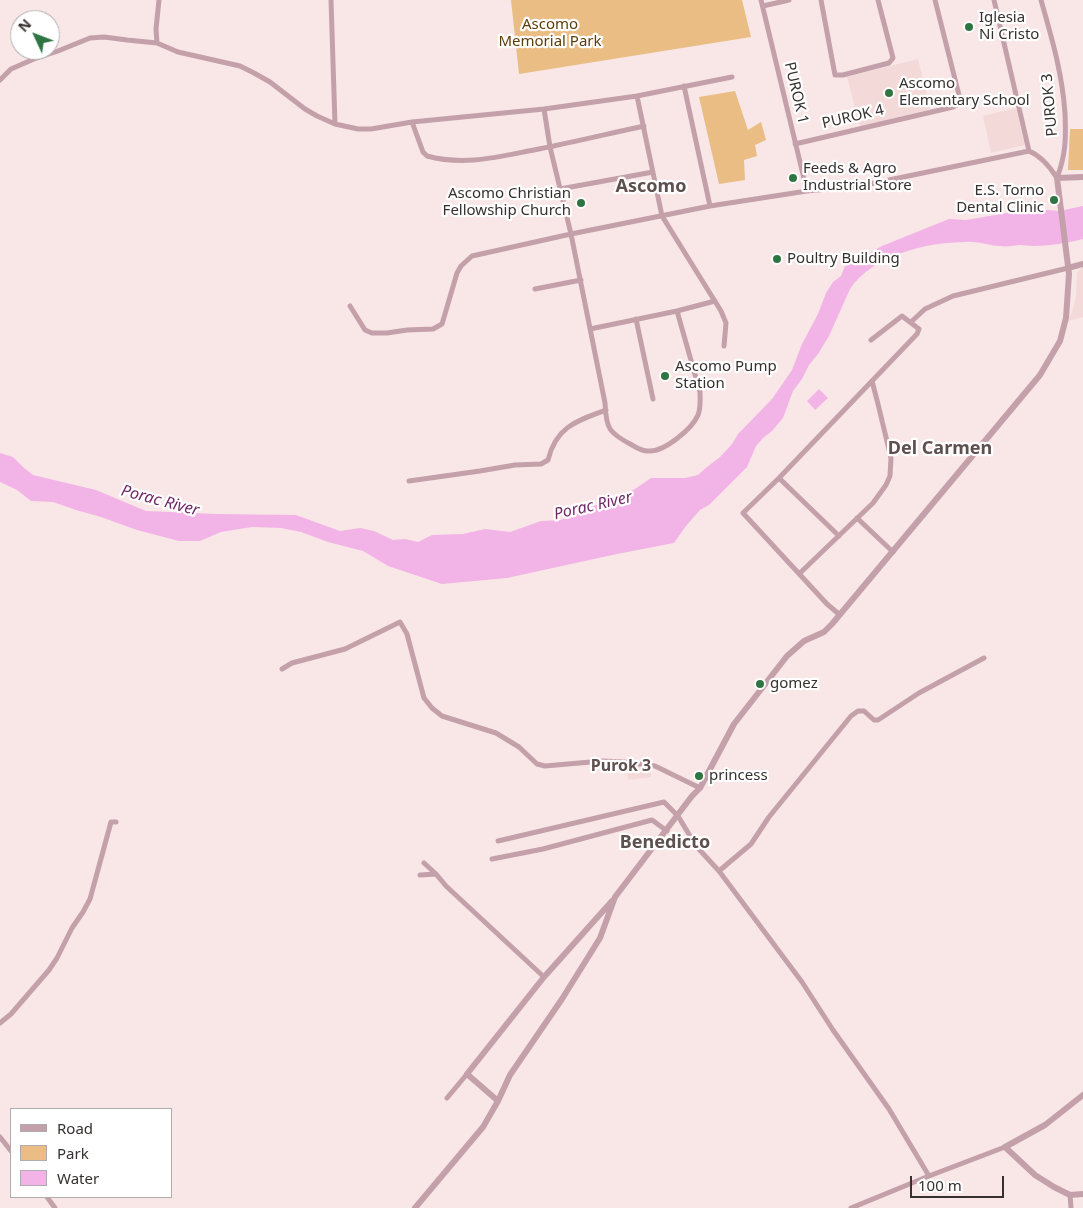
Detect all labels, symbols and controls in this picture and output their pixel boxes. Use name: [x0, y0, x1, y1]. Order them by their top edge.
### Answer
place label: Iglesia Ni Cristo: [979, 9, 1039, 44]
north arrow: [10, 10, 60, 60]
text: N: [14, 14, 35, 36]
park label: Ascomo Memorial Park: [498, 16, 602, 51]
marker: Iglesia Ni Cristo: [963, 21, 975, 33]
street label: PUROK 1: [780, 60, 812, 126]
street label: PUROK 3: [1038, 73, 1062, 137]
place label: Ascomo Elementary School: [899, 75, 1030, 110]
marker: Ascomo Elementary School: [883, 87, 895, 99]
street label: PUROK 4: [820, 101, 886, 133]
place label: Feeds & Agro Industrial Store: [803, 160, 912, 195]
marker: Feeds & Agro Industrial Store: [787, 172, 799, 184]
district label: Ascomo: [616, 176, 686, 198]
place label: E.S. Torno Dental Clinic: [956, 182, 1044, 217]
place label: Ascomo Christian Fellowship Church: [443, 185, 571, 220]
marker: E.S. Torno Dental Clinic: [1048, 194, 1060, 206]
marker: Ascomo Christian Fellowship Church: [575, 197, 587, 209]
place label: Poultry Building: [787, 250, 900, 268]
marker: Poultry Building: [771, 253, 783, 265]
place label: Ascomo Pump Station: [675, 358, 777, 393]
marker: Ascomo Pump Station: [659, 370, 671, 382]
district label: Del Carmen: [888, 438, 992, 460]
water label: Porac River: [119, 481, 201, 521]
water label: Porac River: [552, 488, 634, 524]
place label: gomez: [770, 675, 818, 693]
marker: gomez: [754, 678, 766, 690]
district label: Purok 3: [591, 756, 651, 776]
place label: princess: [709, 767, 768, 785]
marker: princess: [693, 770, 705, 782]
district label: Benedicto: [620, 832, 710, 854]
legend: [10, 1108, 172, 1198]
text: Road: [57, 1118, 93, 1138]
text: Park: [57, 1143, 89, 1163]
scale bar: [913, 1166, 1007, 1198]
text: Water: [57, 1168, 99, 1188]
text: 100 m: [918, 1175, 962, 1195]

